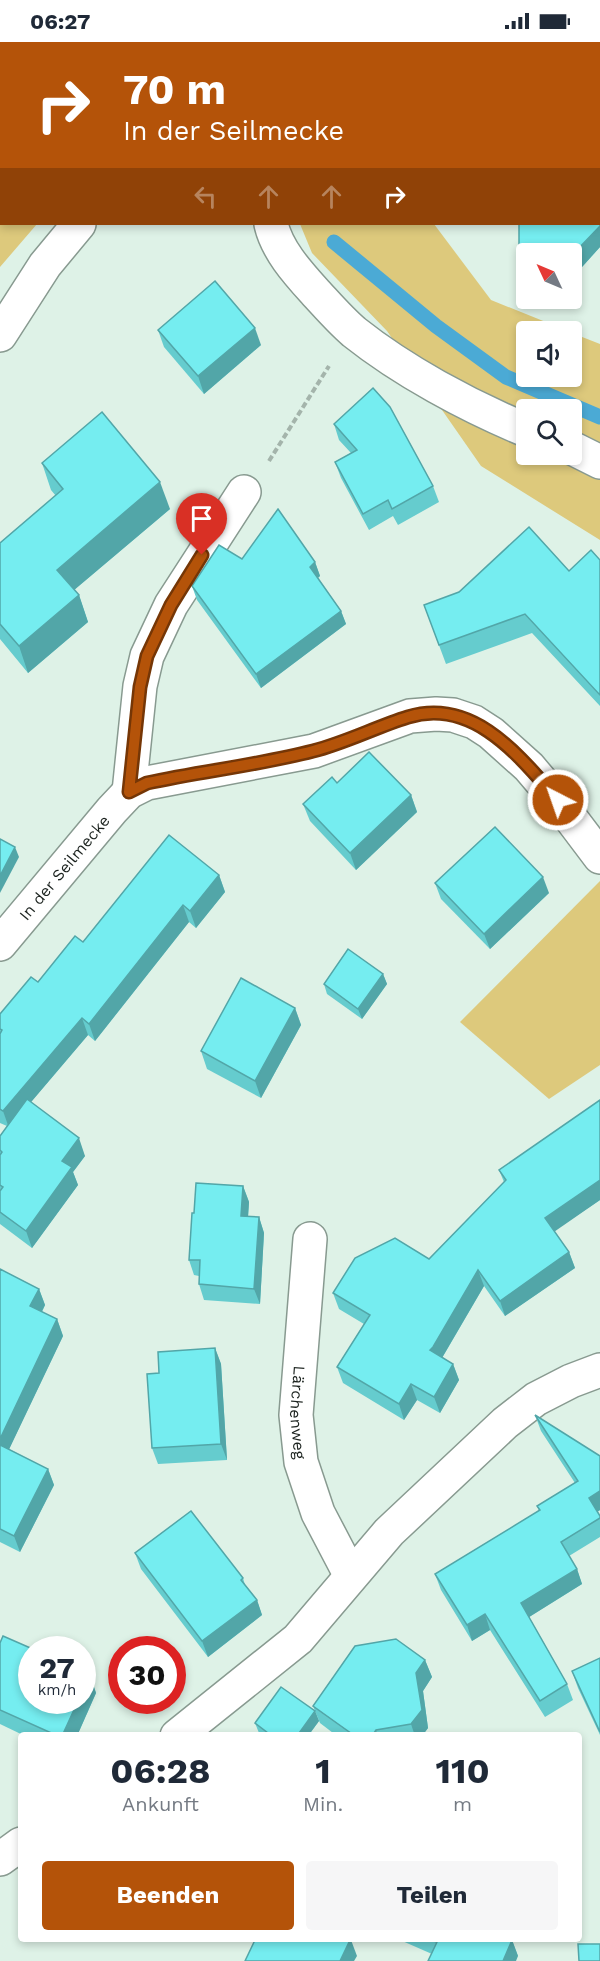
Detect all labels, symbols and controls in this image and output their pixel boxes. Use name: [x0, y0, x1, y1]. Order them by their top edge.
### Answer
text: 06:27: [30, 9, 90, 34]
text: 70 m: [123, 65, 226, 114]
icon: right: [24, 66, 102, 144]
text: In der Seilmecke: [123, 115, 344, 147]
icon: left: [189, 180, 222, 213]
icon: ahead: [252, 180, 285, 213]
icon: ahead: [315, 180, 348, 213]
icon: right: [378, 180, 411, 213]
north arrow: [516, 243, 582, 309]
map controls: [516, 243, 582, 465]
button: sound: [516, 321, 582, 387]
button: search: [516, 399, 582, 465]
pin: [176, 493, 227, 555]
icon: arrive: [185, 502, 218, 535]
position arrow: [526, 768, 590, 832]
street label: In der Seilmecke: [15, 811, 113, 924]
street label: Lärchenweg: [286, 1365, 310, 1461]
speed limit sign: 30: [108, 1636, 186, 1714]
text: 27: [39, 1650, 75, 1685]
text: km/h: [38, 1681, 76, 1699]
text: 06:28: [110, 1750, 211, 1792]
text: 1: [315, 1750, 331, 1792]
text: 110: [435, 1750, 490, 1792]
text: Ankunft: [122, 1792, 199, 1816]
text: Min.: [303, 1792, 343, 1816]
text: m: [453, 1792, 472, 1816]
button: Beenden: [42, 1861, 294, 1930]
button: Teilen: [306, 1861, 558, 1930]

